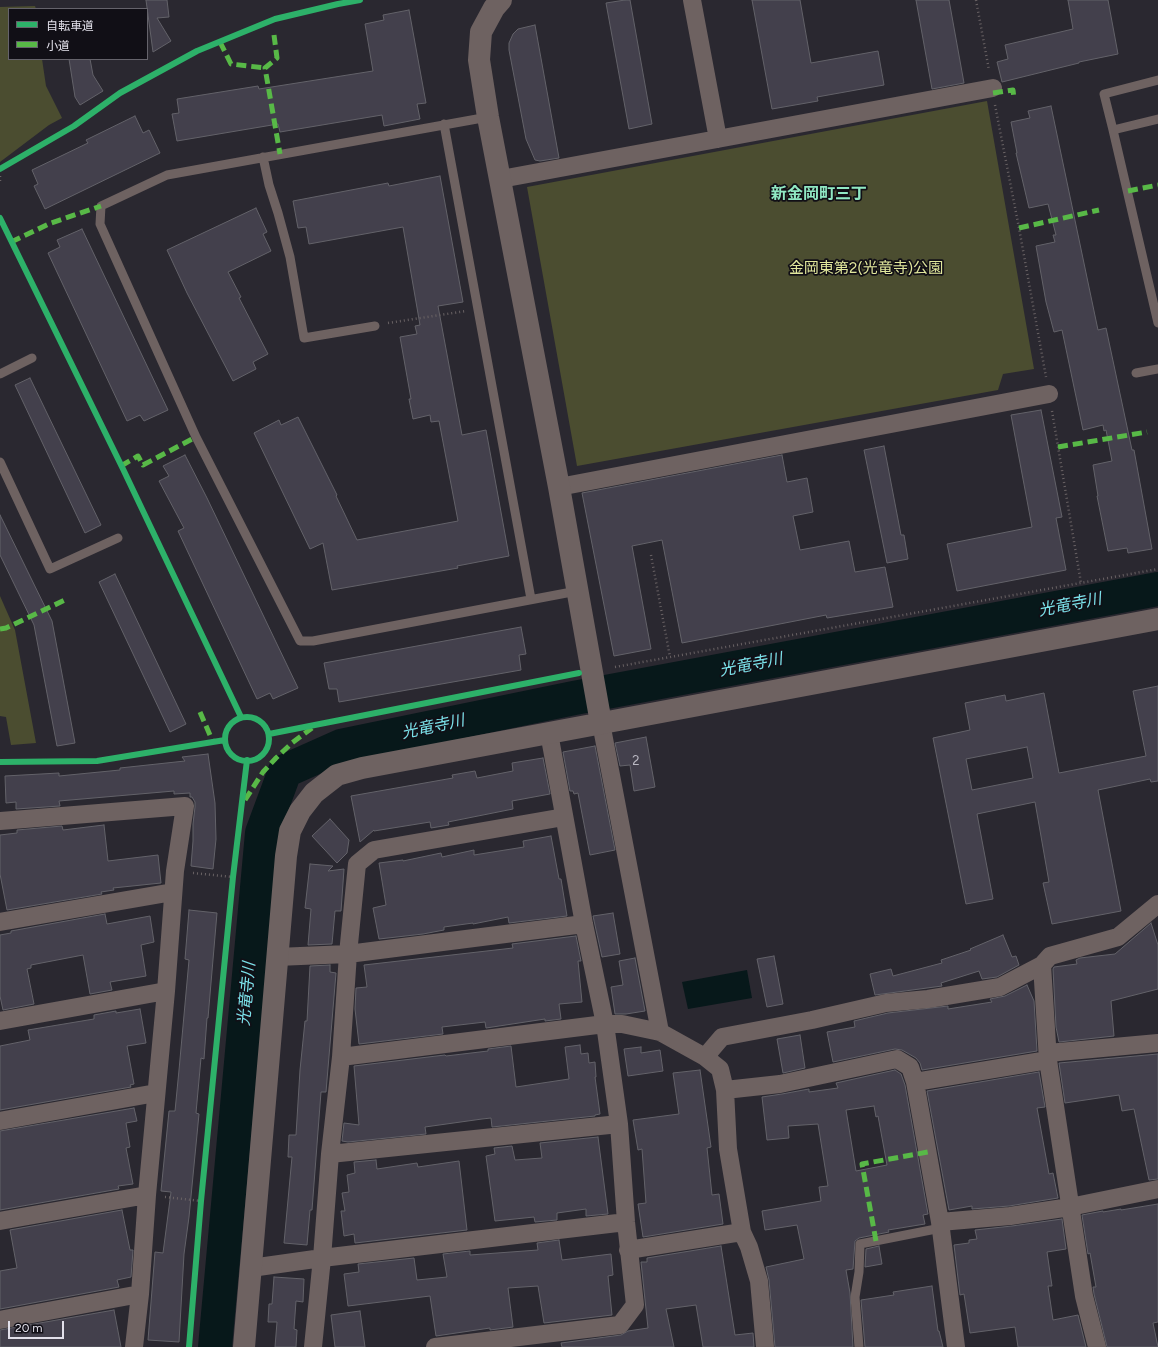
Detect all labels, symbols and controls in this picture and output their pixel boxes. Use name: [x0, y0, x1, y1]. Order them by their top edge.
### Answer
legend: [8, 8, 148, 60]
text: 自転車道: [46, 19, 94, 33]
text: 小道: [46, 39, 70, 53]
district label: 新金岡町三丁: [771, 184, 867, 204]
park label: 金岡東第2(光竜寺)公園: [789, 260, 943, 278]
water label: 光竜寺川: [1037, 589, 1103, 621]
water label: 光竜寺川: [718, 649, 784, 681]
water label: 光竜寺川: [400, 711, 466, 743]
house number: 2: [632, 753, 640, 769]
water label: 光竜寺川: [235, 961, 259, 1027]
scale bar: [10, 1313, 66, 1339]
text: 20 m: [15, 1321, 43, 1335]

